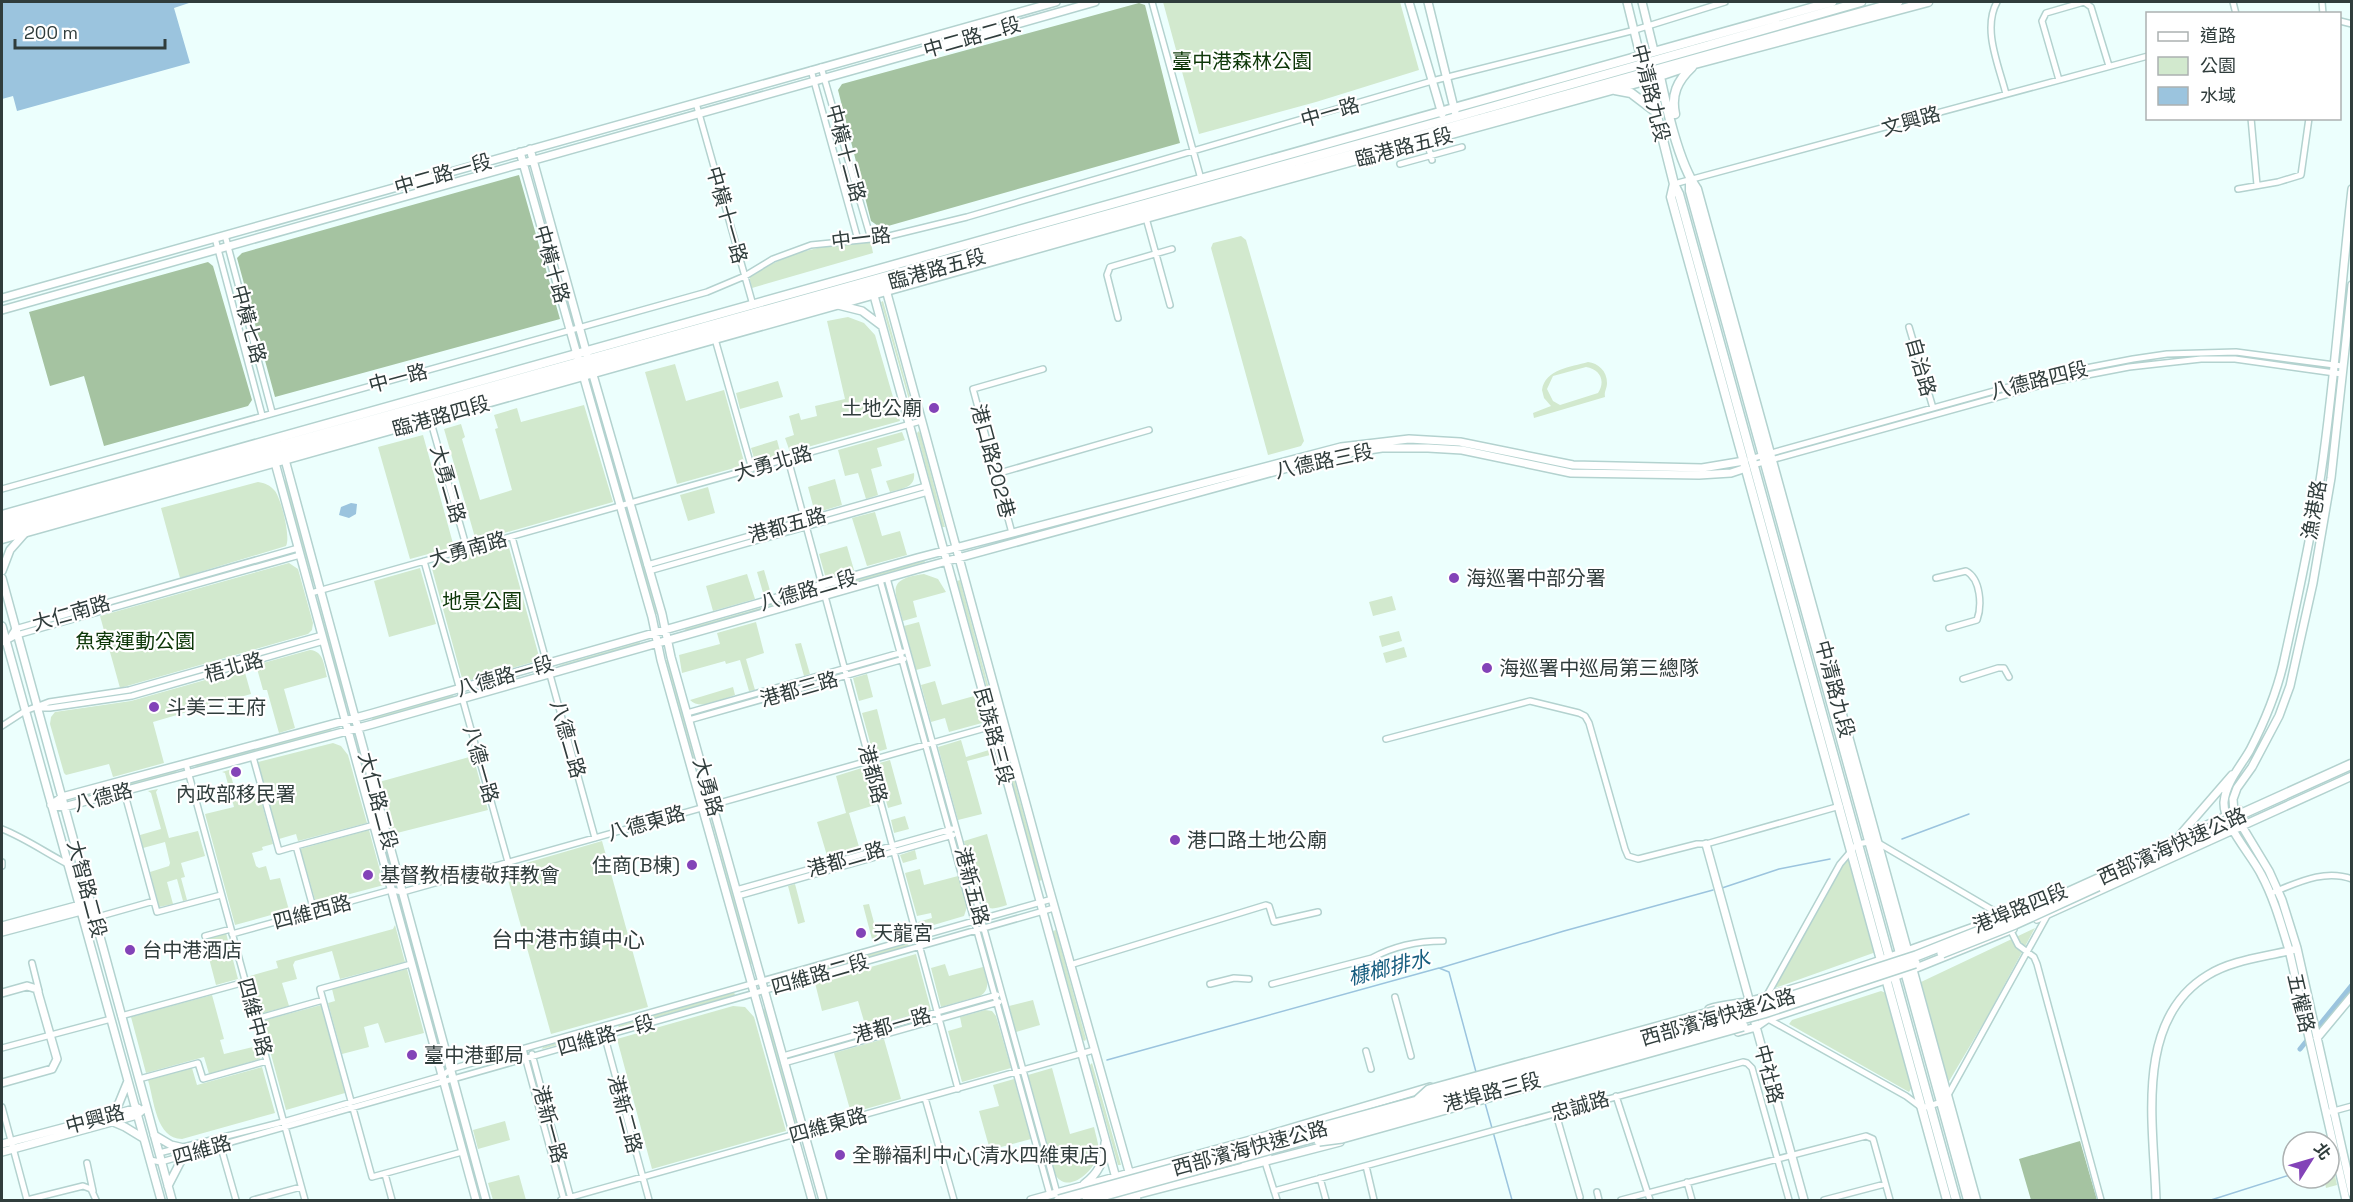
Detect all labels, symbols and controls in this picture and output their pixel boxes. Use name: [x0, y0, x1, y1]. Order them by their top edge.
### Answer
street label: 中二路二段: [920, 11, 1024, 63]
scale bar: [15, 12, 165, 50]
legend: [2146, 12, 2341, 120]
text: 200 m: [24, 21, 78, 44]
text: 道路: [2200, 24, 2236, 47]
street label: 中清路九段: [1626, 41, 1676, 145]
park label: 臺中港森林公園: [1172, 48, 1312, 74]
text: 公園: [2200, 54, 2236, 77]
text: 水域: [2200, 84, 2236, 107]
street label: 中一路: [1298, 91, 1362, 133]
street label: 文興路: [1879, 100, 1943, 142]
street label: 中橫十二路: [821, 101, 871, 205]
street label: 臨港路五段: [1352, 122, 1456, 172]
street label: 中二路一段: [391, 148, 495, 200]
street label: 中橫十一路: [701, 163, 753, 267]
street label: 中一路: [830, 221, 892, 255]
street label: 中橫十路: [528, 222, 576, 306]
street label: 臨港路五段: [885, 243, 989, 295]
street label: 中橫七路: [226, 282, 272, 366]
street label: 自治路: [1900, 335, 1942, 399]
street label: 八德路四段: [1987, 355, 2091, 405]
street label: 中一路: [366, 358, 430, 398]
street label: 臨港路四段: [389, 390, 493, 442]
place label: 土地公廟: [842, 395, 922, 421]
marker: 土地公廟: [927, 401, 941, 415]
street label: 港口路202巷: [965, 401, 1021, 521]
street label: 八德路三段: [1272, 438, 1376, 484]
street label: 大勇北路: [731, 439, 815, 487]
street label: 大勇二路: [424, 442, 472, 526]
street label: 漁港路: [2296, 478, 2332, 542]
street label: 港都五路: [745, 501, 829, 549]
street label: 大勇南路: [426, 525, 510, 573]
street label: 八德路二段: [756, 564, 860, 616]
place label: 海巡署中部分署: [1466, 565, 1606, 591]
marker: 海巡署中部分署: [1447, 571, 1461, 585]
park label: 地景公園: [442, 588, 522, 614]
street label: 大仁南路: [29, 589, 113, 637]
park label: 魚寮運動公園: [75, 628, 195, 654]
street label: 中清路九段: [1810, 637, 1860, 741]
street label: 梧北路: [202, 646, 266, 688]
street label: 八德路一段: [453, 650, 557, 702]
place label: 海巡署中巡局第三總隊: [1499, 655, 1699, 681]
marker: 海巡署中巡局第三總隊: [1480, 661, 1494, 675]
street label: 港都三路: [757, 665, 841, 713]
street label: 民族路三段: [969, 684, 1019, 788]
place label: 斗美三王府: [166, 694, 266, 720]
street label: 八德二路: [544, 697, 592, 781]
marker: 斗美三王府: [147, 700, 161, 714]
street label: 八德一路: [457, 722, 505, 806]
street label: 港都路: [853, 742, 893, 806]
street label: 大仁路二段: [353, 749, 403, 853]
street label: 大勇路: [687, 755, 729, 819]
marker: 內政部移民署: [229, 765, 243, 779]
street label: 八德路: [71, 777, 135, 817]
place label: 內政部移民署: [176, 781, 296, 807]
street label: 八德東路: [604, 799, 688, 847]
street label: 西部濱海快速公路: [2094, 802, 2250, 890]
place label: 港口路土地公廟: [1187, 827, 1327, 853]
marker: 港口路土地公廟: [1168, 833, 1182, 847]
street label: 港都二路: [804, 835, 888, 883]
street label: 大智路二段: [62, 837, 112, 941]
street label: 港新五路: [949, 844, 995, 928]
place label: 住商(B棟): [592, 852, 680, 878]
marker: 住商(B棟): [685, 858, 699, 872]
place label: 基督教梧棲敬拜教會: [380, 862, 560, 888]
marker: 基督教梧棲敬拜教會: [361, 868, 375, 882]
street label: 港埠路四段: [1969, 877, 2071, 939]
street label: 四維西路: [270, 889, 354, 935]
place label: 天龍宮: [873, 920, 933, 946]
district label: 台中港市鎮中心: [491, 925, 645, 953]
marker: 天龍宮: [854, 926, 868, 940]
place label: 台中港酒店: [142, 937, 242, 963]
marker: 台中港酒店: [123, 943, 137, 957]
water label: 槺榔排水: [1345, 944, 1434, 991]
street label: 四維路二段: [768, 948, 872, 1000]
street label: 五權路: [2282, 971, 2320, 1035]
street label: 四維中路: [232, 975, 278, 1059]
street label: 西部濱海快速公路: [1638, 982, 1798, 1052]
street label: 港都一路: [850, 1001, 934, 1049]
street label: 四維路一段: [554, 1009, 658, 1061]
place label: 臺中港郵局: [424, 1042, 524, 1068]
street label: 中社路: [1749, 1042, 1789, 1106]
marker: 臺中港郵局: [405, 1048, 419, 1062]
street label: 港埠路三段: [1440, 1067, 1544, 1117]
street label: 港新二路: [602, 1072, 648, 1156]
street label: 港新一路: [527, 1082, 573, 1166]
street label: 忠誠路: [1548, 1085, 1612, 1127]
street label: 中興路: [63, 1099, 127, 1139]
street label: 四維東路: [786, 1101, 870, 1149]
street label: 西部濱海快速公路: [1169, 1115, 1331, 1181]
street label: 四維路: [170, 1129, 234, 1171]
north arrow: [2281, 1130, 2341, 1190]
text: 北: [2309, 1139, 2336, 1164]
place label: 全聯福利中心(清水四維東店): [852, 1142, 1107, 1168]
marker: 全聯福利中心(清水四維東店): [833, 1148, 847, 1162]

